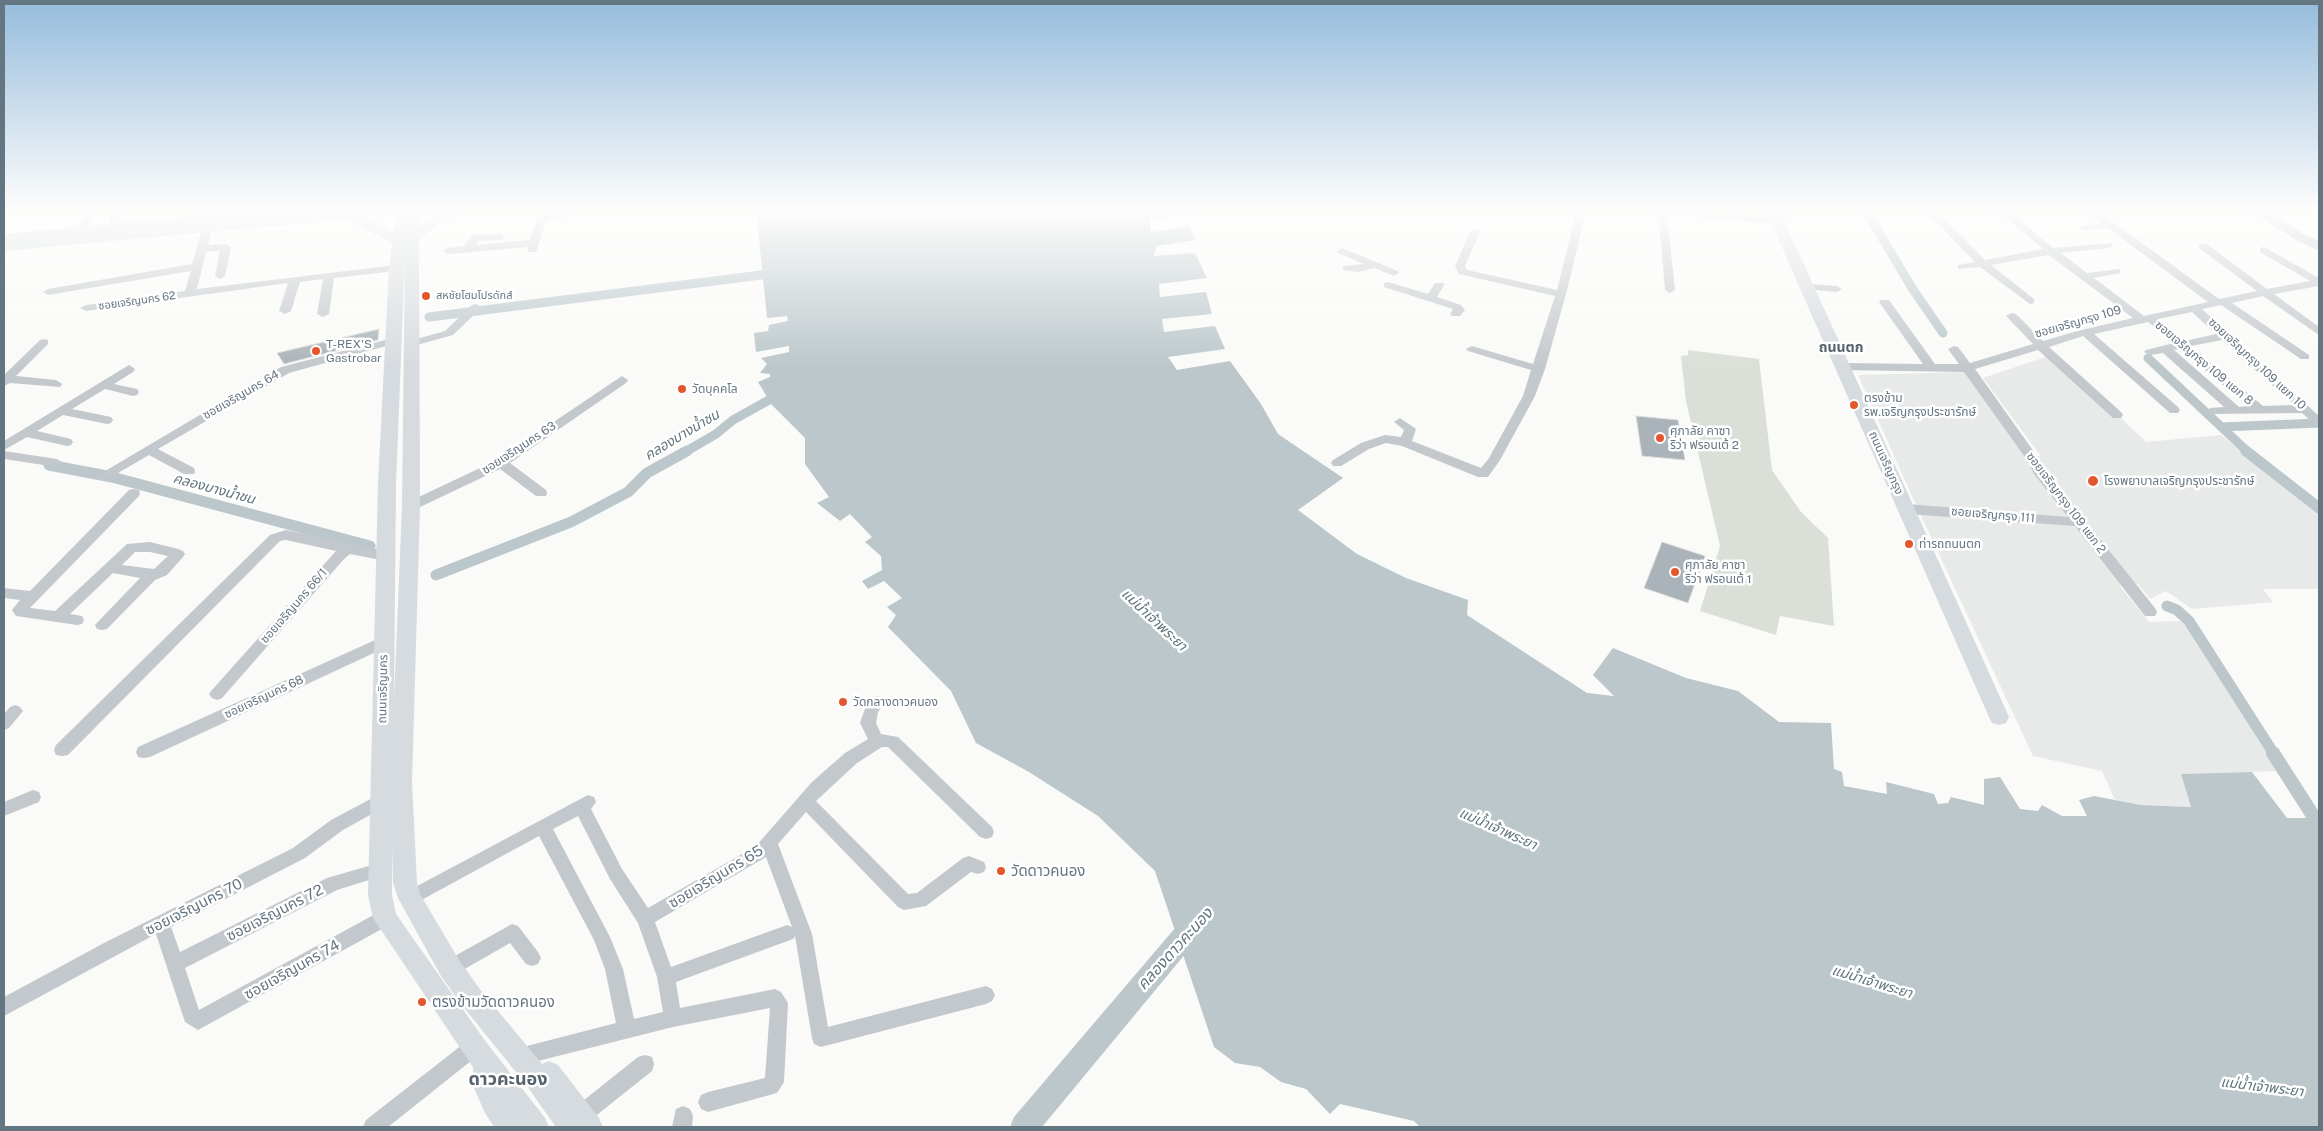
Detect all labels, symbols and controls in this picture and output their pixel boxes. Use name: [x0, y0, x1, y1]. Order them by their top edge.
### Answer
street label: ซอยเจริญนคร 62: [97, 289, 177, 313]
place label: สหชัยโฮมโปรดักส์: [436, 289, 512, 303]
marker: สหชัยโฮมโปรดักส์: [420, 290, 432, 302]
street label: ซอยเจริญกรุง 109: [2033, 303, 2123, 341]
street label: ซอยเจริญกรุง 109 แยก 10: [2205, 315, 2309, 413]
street label: ซอยเจริญกรุง 109 แยก 8: [2152, 318, 2256, 408]
place label: T-REX'S Gastrobar: [326, 337, 382, 365]
district label: ถนนตก: [1819, 340, 1863, 356]
marker: T-REX'S Gastrobar: [310, 345, 322, 357]
street label: ซอยเจริญนคร 64: [200, 367, 282, 423]
place label: วัดบุคคโล: [692, 382, 738, 396]
marker: วัดบุคคโล: [676, 383, 688, 395]
place label: ตรงข้าม รพ.เจริญกรุงประชารักษ์: [1864, 391, 1976, 419]
marker: ตรงข้าม รพ.เจริญกรุงประชารักษ์: [1848, 399, 1860, 411]
water label: คลองบางน้ำชน: [642, 406, 722, 464]
street label: ซอยเจริญนคร 63: [479, 419, 559, 477]
place label: ศุภาลัย คาซา ริว่า ฟรอนเต้ 2: [1670, 424, 1739, 452]
street label: ถนนเจริญกรุง: [1866, 429, 1906, 497]
marker: ศุภาลัย คาซา ริว่า ฟรอนเต้ 2: [1654, 432, 1666, 444]
street label: ซอยเจริญกรุง 109 แยก 2: [2023, 450, 2109, 556]
water label: คลองบางน้ำชน: [171, 470, 257, 508]
marker: โรงพยาบาลเจริญกรุงประชารักษ์: [2086, 474, 2100, 488]
place label: โรงพยาบาลเจริญกรุงประชารักษ์: [2104, 474, 2254, 488]
street label: ซอยเจริญกรุง 111: [1950, 504, 2036, 526]
place label: ท่ารถถนนตก: [1919, 537, 1981, 551]
marker: ท่ารถถนนตก: [1903, 538, 1915, 550]
place label: ศุภาลัย คาซา ริว่า ฟรอนเต้ 1: [1685, 558, 1752, 586]
street label: ซอยเจริญนคร 66/1: [258, 566, 330, 646]
marker: ศุภาลัย คาซา ริว่า ฟรอนเต้ 1: [1669, 566, 1681, 578]
water label: แม่น้ำเจ้าพระยา: [1118, 586, 1190, 654]
street label: ถนนเจริญนคร: [375, 654, 391, 724]
street label: ซอยเจริญนคร 68: [222, 672, 306, 722]
place label: วัดกลางดาวคนอง: [853, 695, 938, 709]
marker: วัดกลางดาวคนอง: [837, 696, 849, 708]
water label: แม่น้ำเจ้าพระยา: [1457, 804, 1539, 854]
street label: ซอยเจริญนคร 65: [665, 842, 767, 912]
place label: วัดดาวคนอง: [1011, 862, 1085, 880]
marker: วัดดาวคนอง: [995, 865, 1007, 877]
street label: ซอยเจริญนคร 70: [143, 875, 245, 939]
street label: ซอยเจริญนคร 72: [224, 881, 326, 945]
water label: คลองดาวคะนอง: [1133, 904, 1217, 994]
street label: ซอยเจริญนคร 74: [241, 936, 343, 1004]
water label: แม่น้ำเจ้าพระยา: [1830, 962, 1914, 1002]
place label: ตรงข้ามวัดดาวคนอง: [432, 993, 555, 1011]
marker: ตรงข้ามวัดดาวคนอง: [416, 996, 428, 1008]
district label: ดาวคะนอง: [468, 1068, 548, 1090]
water label: แม่น้ำเจ้าพระยา: [2220, 1074, 2304, 1100]

